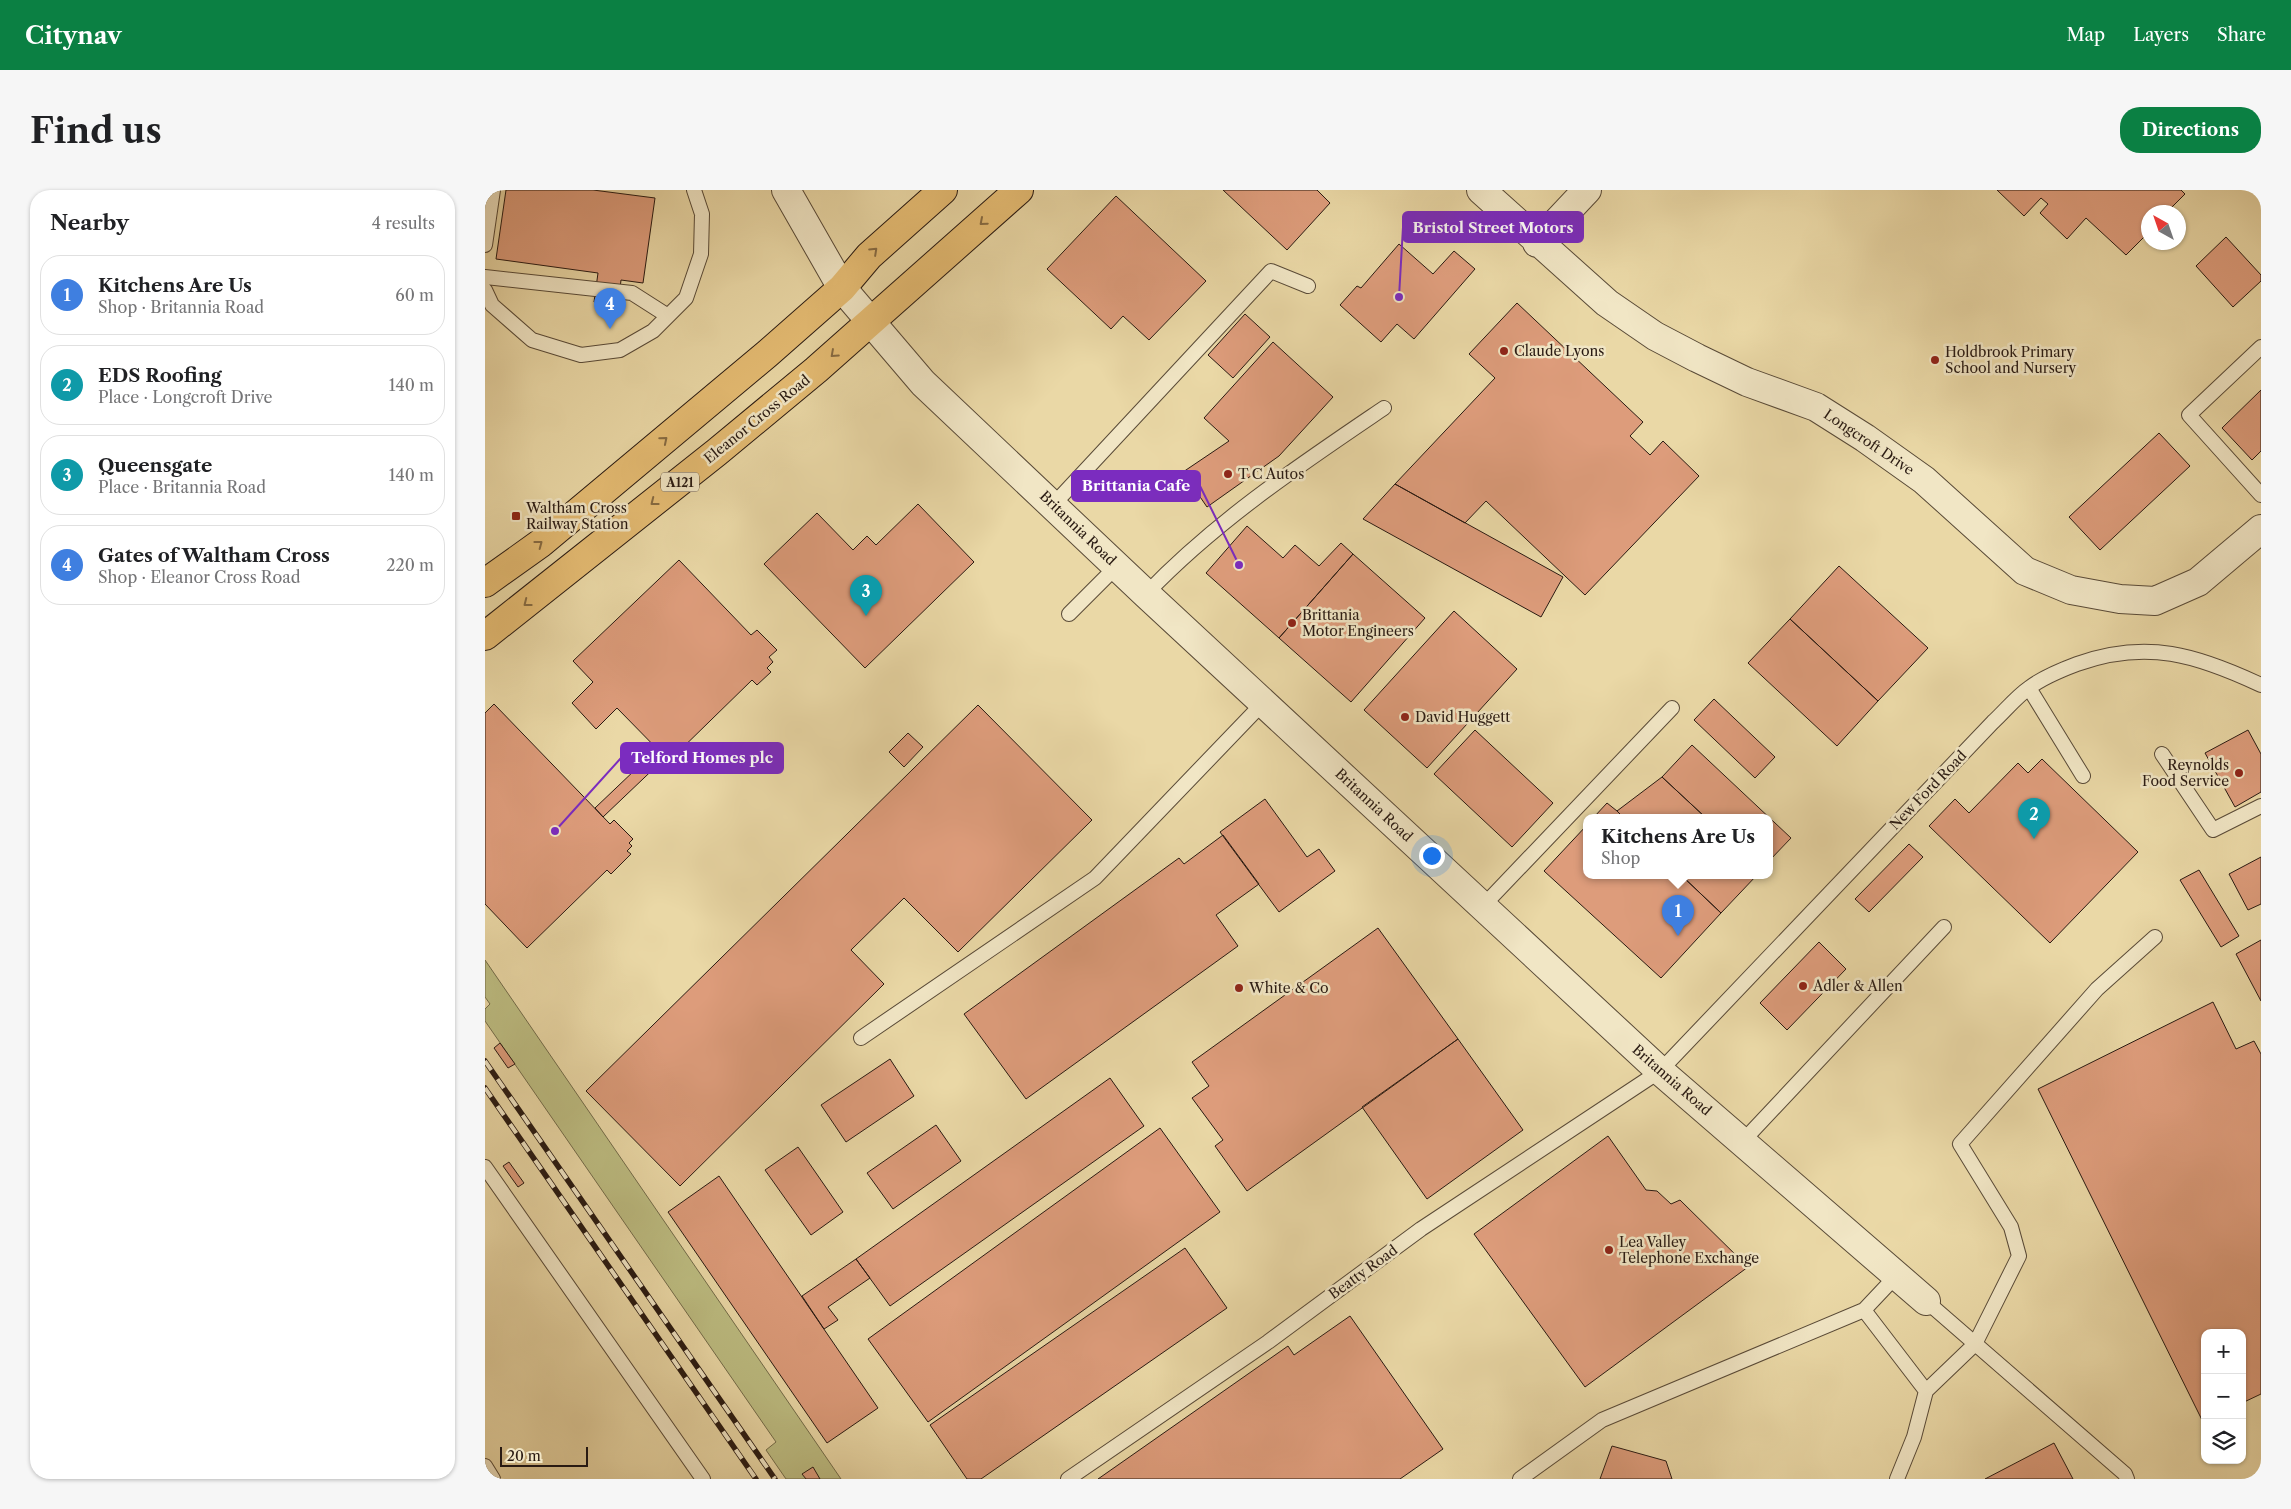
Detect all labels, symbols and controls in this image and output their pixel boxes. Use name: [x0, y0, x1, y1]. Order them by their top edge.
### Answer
text: Citynav: [25, 21, 122, 50]
text: Map: [2067, 24, 2105, 46]
text: Layers: [2133, 24, 2189, 46]
text: Share: [2217, 24, 2266, 46]
button: Directions: [2120, 107, 2261, 153]
text: Find us: [30, 109, 162, 152]
north arrow: [2141, 205, 2186, 250]
text: Nearby: [50, 210, 129, 235]
callout: Bristol Street Motors: [1403, 212, 1583, 242]
text: 4 results: [372, 213, 435, 233]
one-way arrow: [979, 216, 988, 225]
text: Bristol Street Motors: [1413, 218, 1573, 237]
one-way arrow: [869, 248, 878, 257]
text: Kitchens Are Us: [98, 274, 252, 297]
text: 1: [63, 285, 71, 305]
text: 60 m: [395, 285, 434, 305]
pin: 4: [594, 288, 626, 329]
text: Shop · Britannia Road: [98, 297, 264, 317]
place label: Claude Lyons: [1514, 342, 1604, 360]
place label: Holdbrook Primary School and Nursery: [1945, 343, 2077, 377]
marker: Claude Lyons: [1498, 345, 1510, 357]
one-way arrow: [831, 349, 840, 358]
marker: Holdbrook Primary School and Nursery: [1929, 354, 1941, 366]
text: EDS Roofing: [98, 364, 222, 387]
street label: Eleanor Cross Road: [700, 370, 814, 467]
text: 2: [62, 375, 72, 395]
text: 140 m: [389, 375, 434, 395]
text: Place · Longcroft Drive: [98, 387, 272, 407]
street label: Longcroft Drive: [1820, 405, 1918, 479]
one-way arrow: [658, 437, 667, 446]
text: Queensgate: [98, 454, 212, 477]
text: 3: [62, 465, 72, 485]
text: 140 m: [389, 465, 434, 485]
place label: T C Autos: [1238, 465, 1304, 483]
marker: T C Autos: [1222, 468, 1234, 480]
callout: Brittania Cafe: [1072, 471, 1200, 501]
road number: A121: [661, 472, 699, 492]
text: Brittania Cafe: [1082, 476, 1190, 495]
text: Place · Britannia Road: [98, 477, 266, 497]
street label: Britannia Road: [1036, 487, 1120, 569]
one-way arrow: [651, 496, 660, 505]
place label: Waltham Cross Railway Station: [525, 499, 629, 533]
marker: Waltham Cross Railway Station: [510, 510, 522, 522]
one-way arrow: [533, 542, 542, 550]
text: Gates of Waltham Cross: [98, 544, 330, 567]
text: 4: [62, 555, 72, 575]
text: 220 m: [386, 555, 434, 575]
text: Shop · Eleanor Cross Road: [98, 567, 300, 587]
pin: 3: [850, 575, 882, 616]
one-way arrow: [523, 597, 533, 606]
place label: Brittania Motor Engineers: [1302, 606, 1414, 640]
marker: Brittania Motor Engineers: [1286, 617, 1298, 629]
place label: David Huggett: [1415, 708, 1510, 726]
marker: David Huggett: [1399, 711, 1411, 723]
callout: Telford Homes plc: [621, 743, 783, 773]
street label: New Ford Road: [1886, 746, 1971, 833]
text: Telford Homes plc: [631, 748, 773, 767]
place label: Reynolds Food Service: [2142, 756, 2229, 790]
street label: Britannia Road: [1331, 764, 1417, 846]
marker: Reynolds Food Service: [2233, 767, 2245, 779]
pin: 2: [2018, 798, 2050, 839]
popup: [1583, 814, 1773, 879]
text: Kitchens Are Us: [1601, 825, 1755, 848]
your location: [1419, 843, 1445, 869]
text: Shop: [1601, 848, 1640, 868]
pin: 1: [1662, 895, 1694, 936]
place label: Adler & Allen: [1812, 977, 1903, 995]
place label: White & Co: [1248, 979, 1329, 997]
marker: Adler & Allen: [1797, 980, 1809, 992]
marker: White & Co: [1233, 982, 1245, 994]
street label: Britannia Road: [1629, 1041, 1716, 1120]
place label: Lea Valley Telephone Exchange: [1619, 1233, 1759, 1267]
street label: Beatty Road: [1325, 1241, 1401, 1303]
marker: Lea Valley Telephone Exchange: [1603, 1244, 1615, 1256]
map controls: [2201, 1329, 2246, 1464]
button: +: [2201, 1329, 2246, 1374]
button: −: [2201, 1374, 2246, 1419]
button: layers: [2201, 1419, 2246, 1464]
scale bar: [500, 1444, 587, 1467]
text: 20 m: [507, 1447, 541, 1465]

